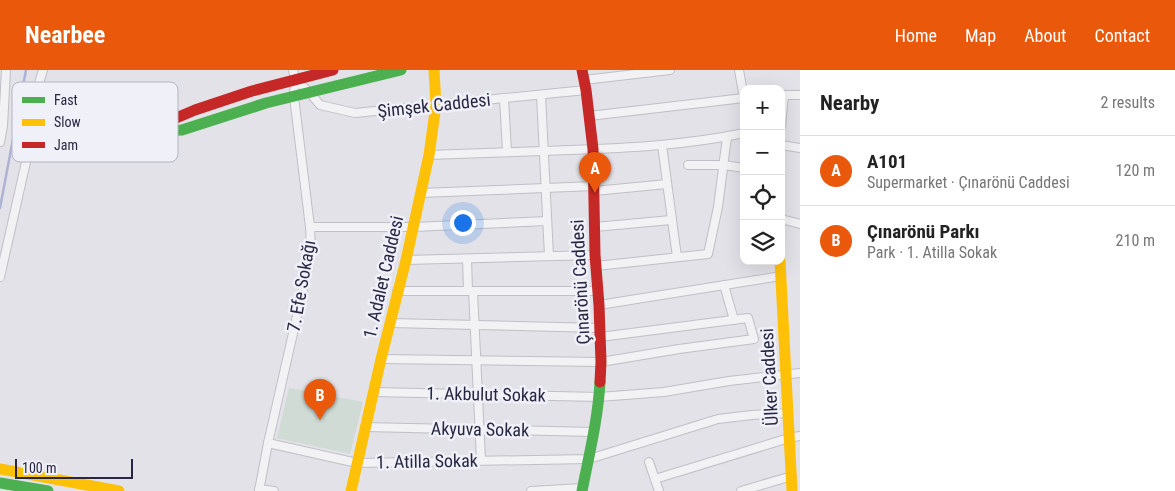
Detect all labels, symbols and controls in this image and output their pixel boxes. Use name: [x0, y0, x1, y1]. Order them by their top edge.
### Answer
text: Nearbee: [25, 21, 105, 49]
text: Home: [895, 25, 937, 46]
text: Map: [965, 25, 996, 46]
text: About: [1024, 25, 1066, 46]
text: Contact: [1094, 25, 1150, 46]
legend: [12, 82, 178, 162]
map controls: [740, 85, 785, 265]
button: +: [740, 85, 785, 130]
street label: Şimşek Caddesi: [377, 89, 491, 121]
text: Nearby: [820, 91, 879, 115]
text: Fast: [54, 92, 78, 108]
text: 2 results: [1100, 93, 1155, 112]
text: Slow: [54, 114, 81, 130]
button: −: [740, 130, 785, 175]
text: Jam: [54, 137, 78, 153]
text: A101: [867, 150, 907, 173]
pin: A: [579, 152, 611, 193]
text: A: [831, 161, 841, 180]
text: 120 m: [1116, 161, 1155, 180]
text: Supermarket · Çınarönü Caddesi: [867, 173, 1070, 192]
button: locate: [740, 175, 785, 220]
your location: [450, 210, 476, 236]
street label: 1. Adalet Caddesi: [359, 214, 407, 340]
street label: Çınarönü Caddesi: [566, 219, 594, 345]
button: layers: [740, 220, 785, 265]
text: Çınarönü Parkı: [867, 220, 980, 243]
text: B: [832, 231, 840, 250]
text: 210 m: [1116, 231, 1155, 250]
street label: 7. Efe Sokağı: [283, 238, 319, 334]
text: Park · 1. Atilla Sokak: [867, 243, 997, 262]
street label: Ülker Caddesi: [756, 328, 782, 426]
pin: B: [304, 379, 336, 420]
street label: 1. Akbulut Sokak: [426, 382, 546, 406]
street label: Akyuva Sokak: [431, 418, 529, 440]
street label: 1. Atilla Sokak: [376, 450, 478, 472]
scale bar: [15, 456, 132, 479]
text: 100 m: [22, 460, 57, 476]

